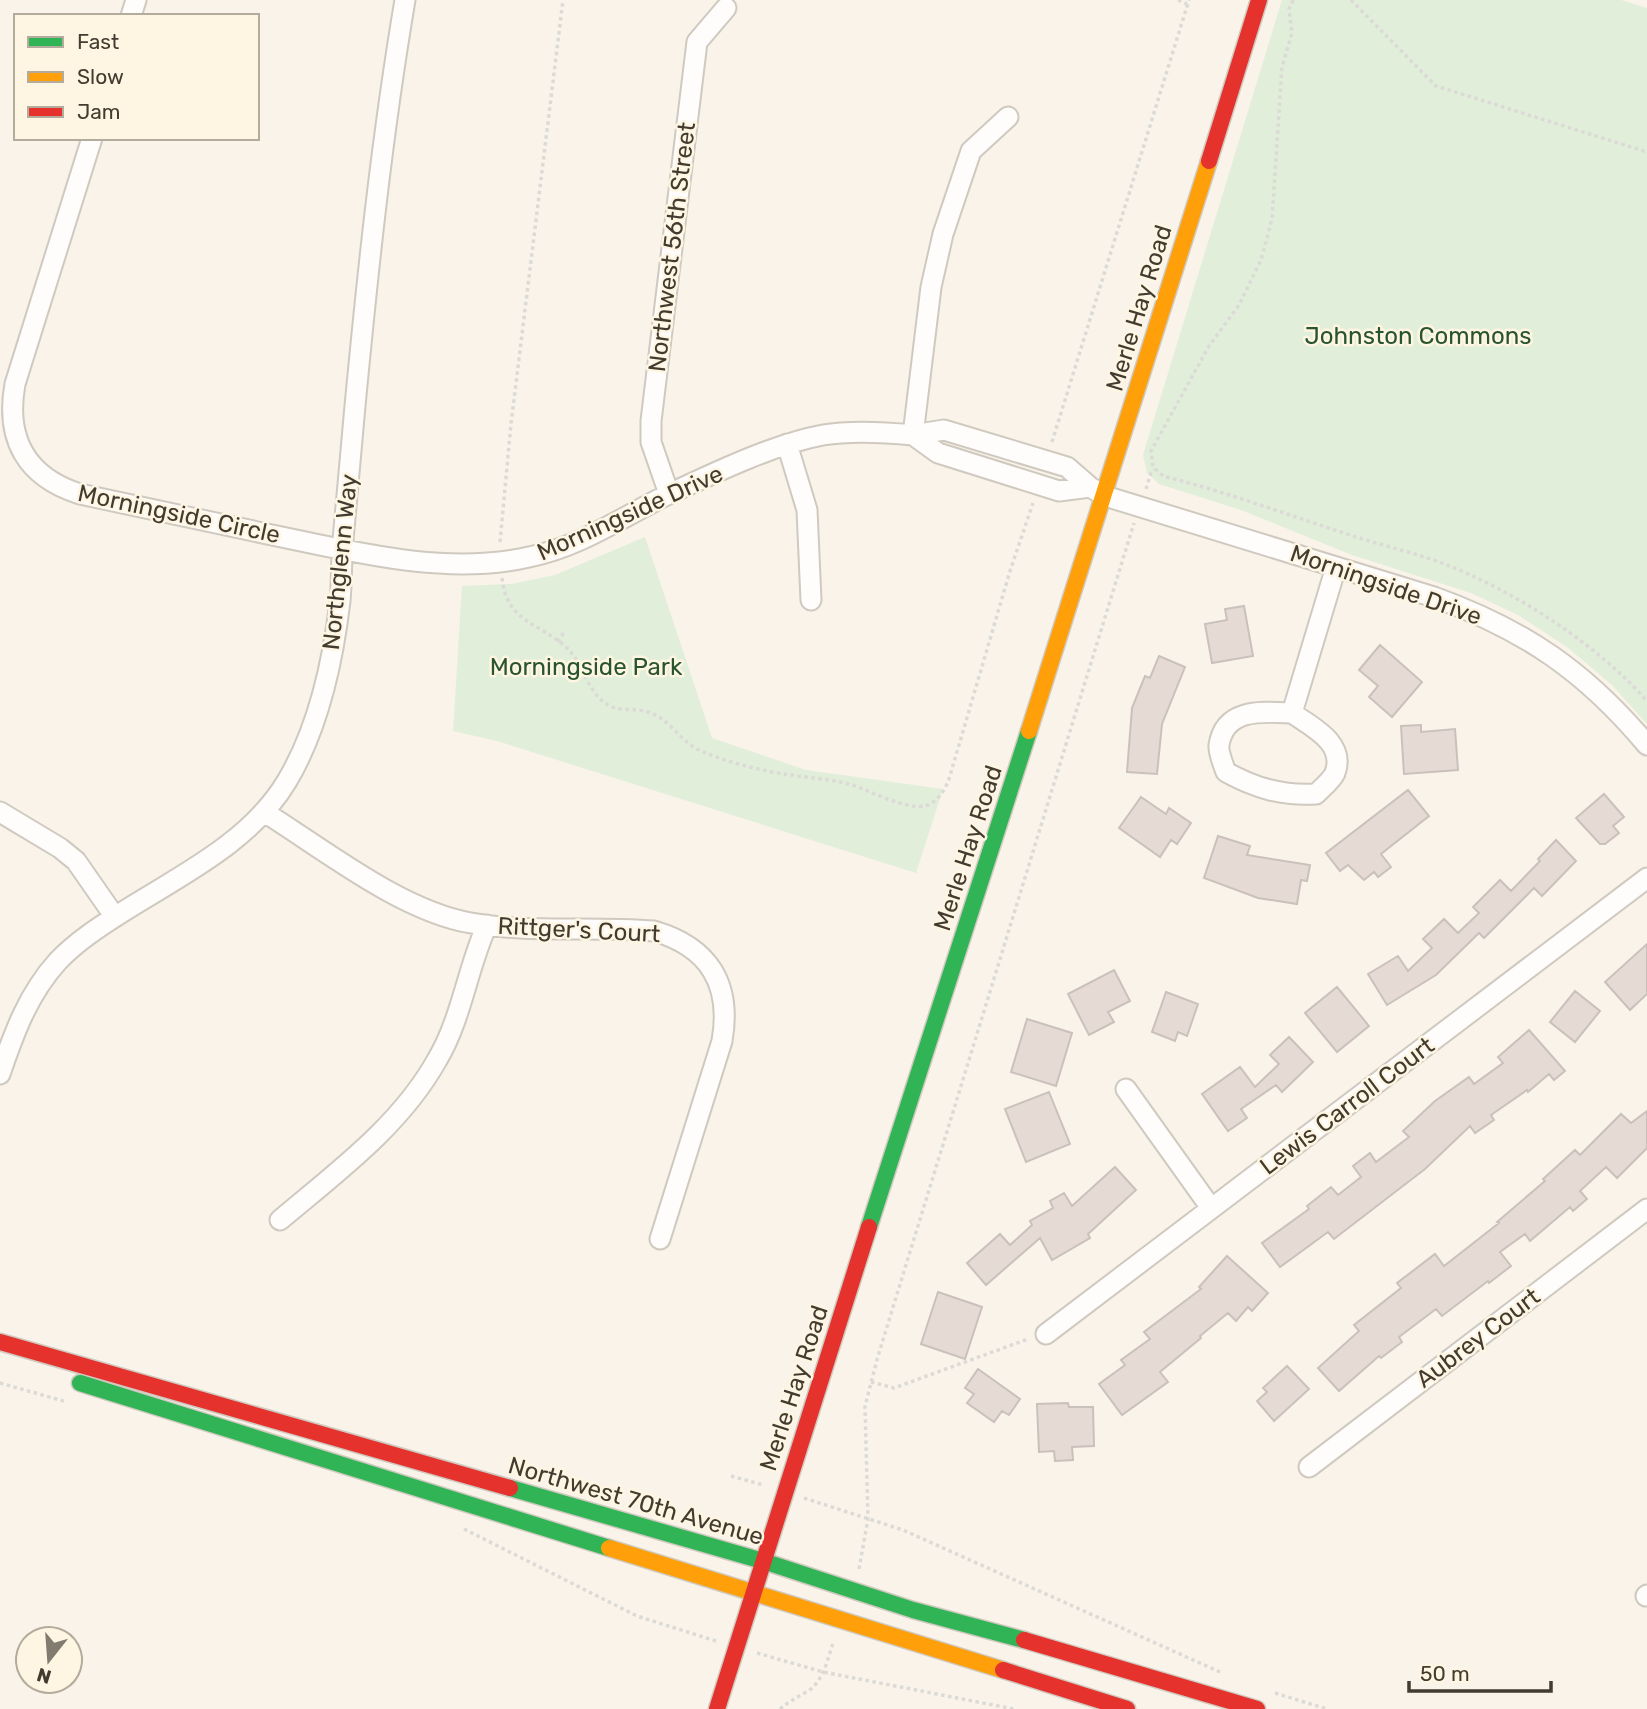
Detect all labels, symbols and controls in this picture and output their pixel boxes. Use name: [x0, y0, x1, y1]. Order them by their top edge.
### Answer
legend: [14, 14, 259, 140]
text: Fast: [77, 29, 119, 54]
text: Slow: [77, 64, 124, 89]
text: Jam: [77, 99, 121, 124]
street label: Northwest 56th Street: [643, 121, 701, 373]
street label: Merle Hay Road: [1100, 222, 1178, 394]
park label: Johnston Commons: [1305, 322, 1531, 350]
street label: Morningside Drive: [533, 459, 727, 567]
street label: Northglenn Way: [317, 473, 363, 651]
street label: Morningside Circle: [75, 479, 283, 549]
street label: Morningside Drive: [1287, 539, 1485, 631]
park label: Morningside Park: [490, 653, 683, 681]
street label: Merle Hay Road: [928, 762, 1008, 934]
street label: Rittger's Court: [497, 912, 661, 948]
street label: Lewis Carroll Court: [1254, 1031, 1440, 1181]
street label: Aubrey Court: [1411, 1282, 1545, 1394]
street label: Merle Hay Road: [754, 1302, 834, 1474]
street label: Northwest 70th Avenue: [505, 1451, 767, 1551]
north arrow: [14, 1625, 84, 1695]
scale bar: [1409, 1650, 1551, 1694]
text: 50 m: [1420, 1661, 1470, 1686]
text: N: [34, 1663, 54, 1689]

